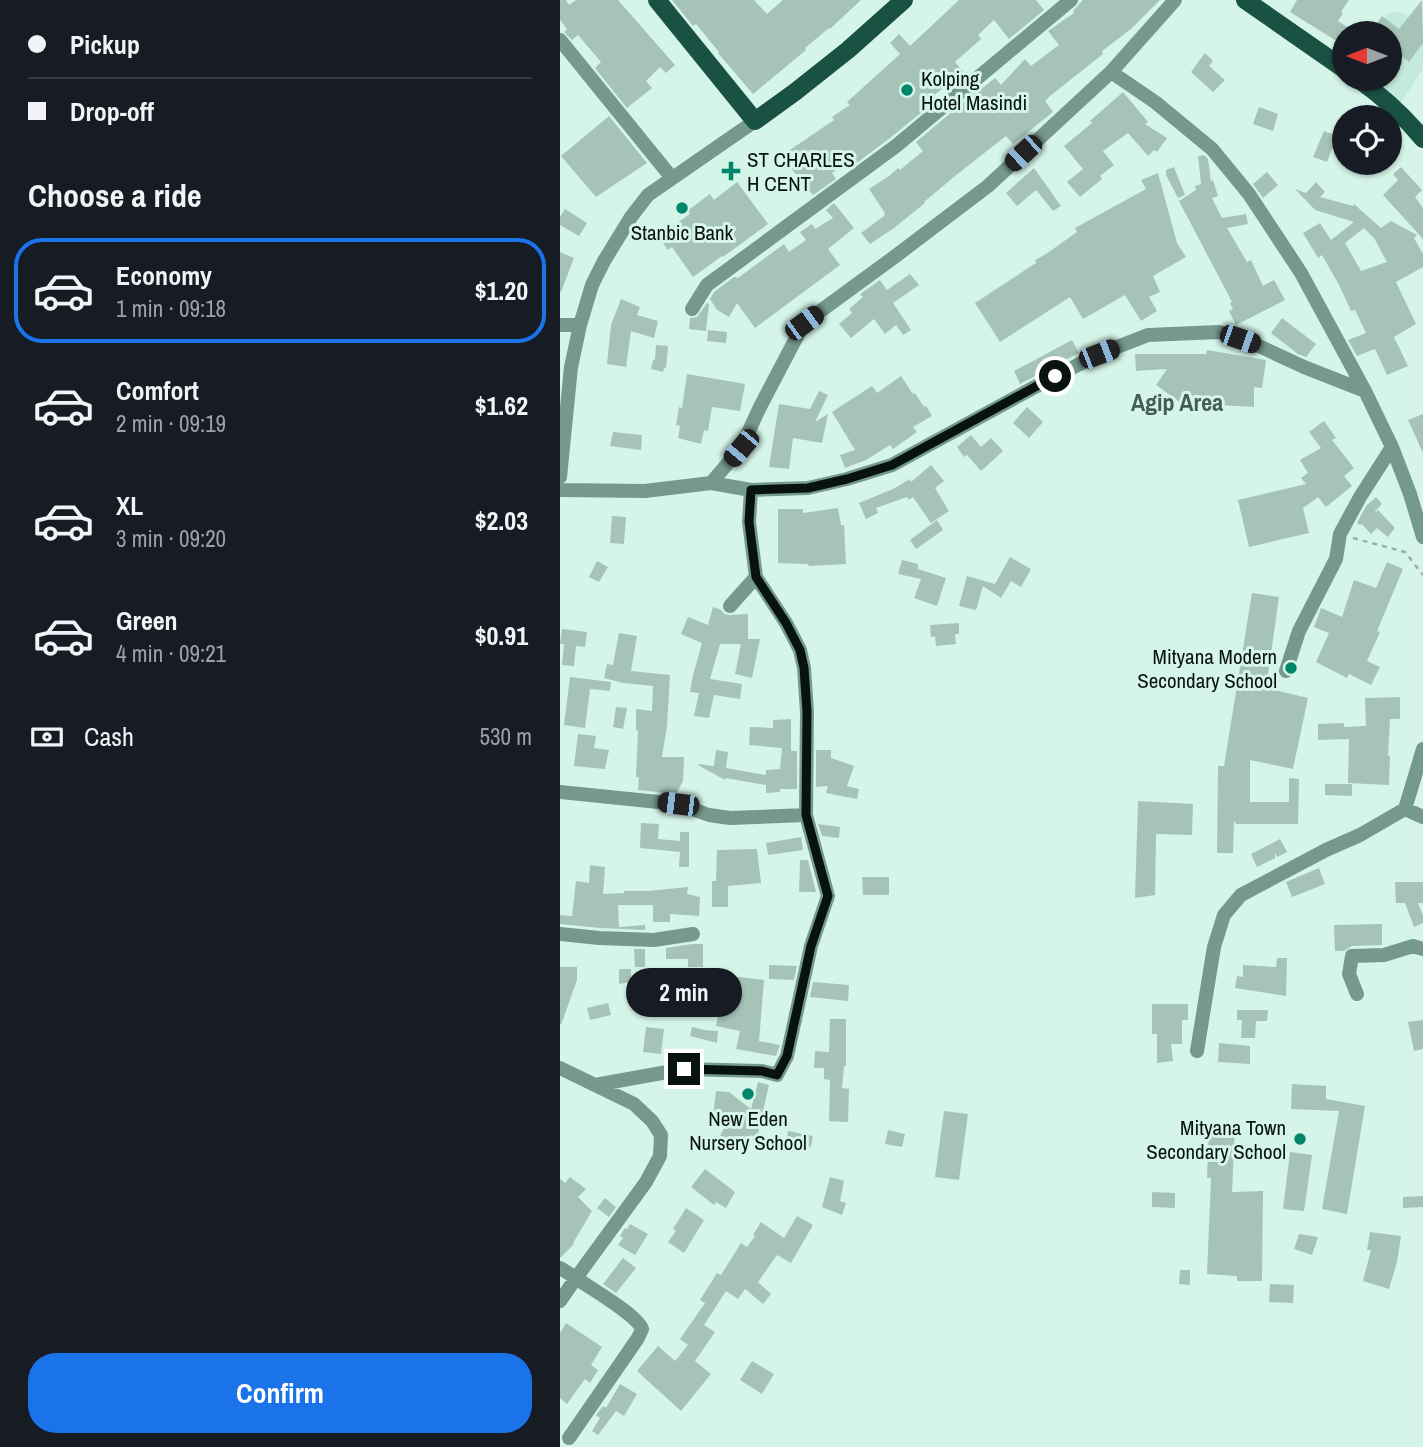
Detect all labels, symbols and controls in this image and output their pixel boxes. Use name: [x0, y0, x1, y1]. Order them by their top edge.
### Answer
north arrow: [1332, 21, 1402, 91]
map controls: [1332, 21, 1402, 175]
text: Pickup: [70, 27, 140, 62]
place label: Kolping Hotel Masindi: [921, 64, 1027, 117]
marker: Kolping Hotel Masindi: [899, 82, 915, 98]
text: Drop-off: [70, 94, 154, 129]
button: locate: [1332, 105, 1402, 175]
car: [1001, 131, 1046, 175]
place label: ST CHARLES H CENT: [747, 145, 855, 198]
marker: ST CHARLES H CENT: [721, 161, 741, 181]
text: Choose a ride: [28, 174, 202, 217]
marker: Stanbic Bank: [674, 200, 690, 216]
place label: Stanbic Bank: [631, 218, 734, 247]
text: Economy: [116, 258, 212, 293]
icon: car: [32, 259, 95, 322]
text: $1.20: [475, 273, 528, 308]
text: 1 min · 09:18: [116, 293, 226, 324]
car: [781, 302, 828, 344]
car: [1217, 322, 1264, 356]
car: [1076, 337, 1123, 371]
route start: [1039, 360, 1071, 392]
text: Comfort: [116, 373, 199, 408]
icon: car: [32, 374, 95, 437]
district label: Agip Area: [1131, 386, 1223, 418]
text: $1.62: [475, 388, 528, 423]
text: 2 min · 09:19: [116, 408, 226, 439]
car: [720, 425, 763, 471]
text: XL: [116, 488, 143, 523]
icon: car: [32, 489, 95, 552]
text: $2.03: [475, 503, 528, 538]
text: 3 min · 09:20: [116, 523, 226, 554]
text: Green: [116, 603, 178, 638]
icon: car: [32, 604, 95, 667]
text: $0.91: [475, 618, 528, 653]
text: 4 min · 09:21: [116, 638, 226, 669]
place label: Mityana Modern Secondary School: [1137, 642, 1277, 695]
marker: Mityana Modern Secondary School: [1283, 660, 1299, 676]
icon: cash: [28, 718, 66, 756]
text: Cash: [84, 719, 134, 754]
text: 530 m: [480, 721, 532, 752]
car: [656, 791, 701, 817]
callout: 2 min: [626, 968, 742, 1016]
text: 2 min: [659, 977, 709, 1008]
route end: [668, 1053, 700, 1085]
marker: New Eden Nursery School: [740, 1086, 756, 1102]
place label: New Eden Nursery School: [689, 1104, 807, 1157]
place label: Mityana Town Secondary School: [1146, 1113, 1286, 1166]
marker: Mityana Town Secondary School: [1292, 1131, 1308, 1147]
button: Confirm: [28, 1353, 532, 1433]

